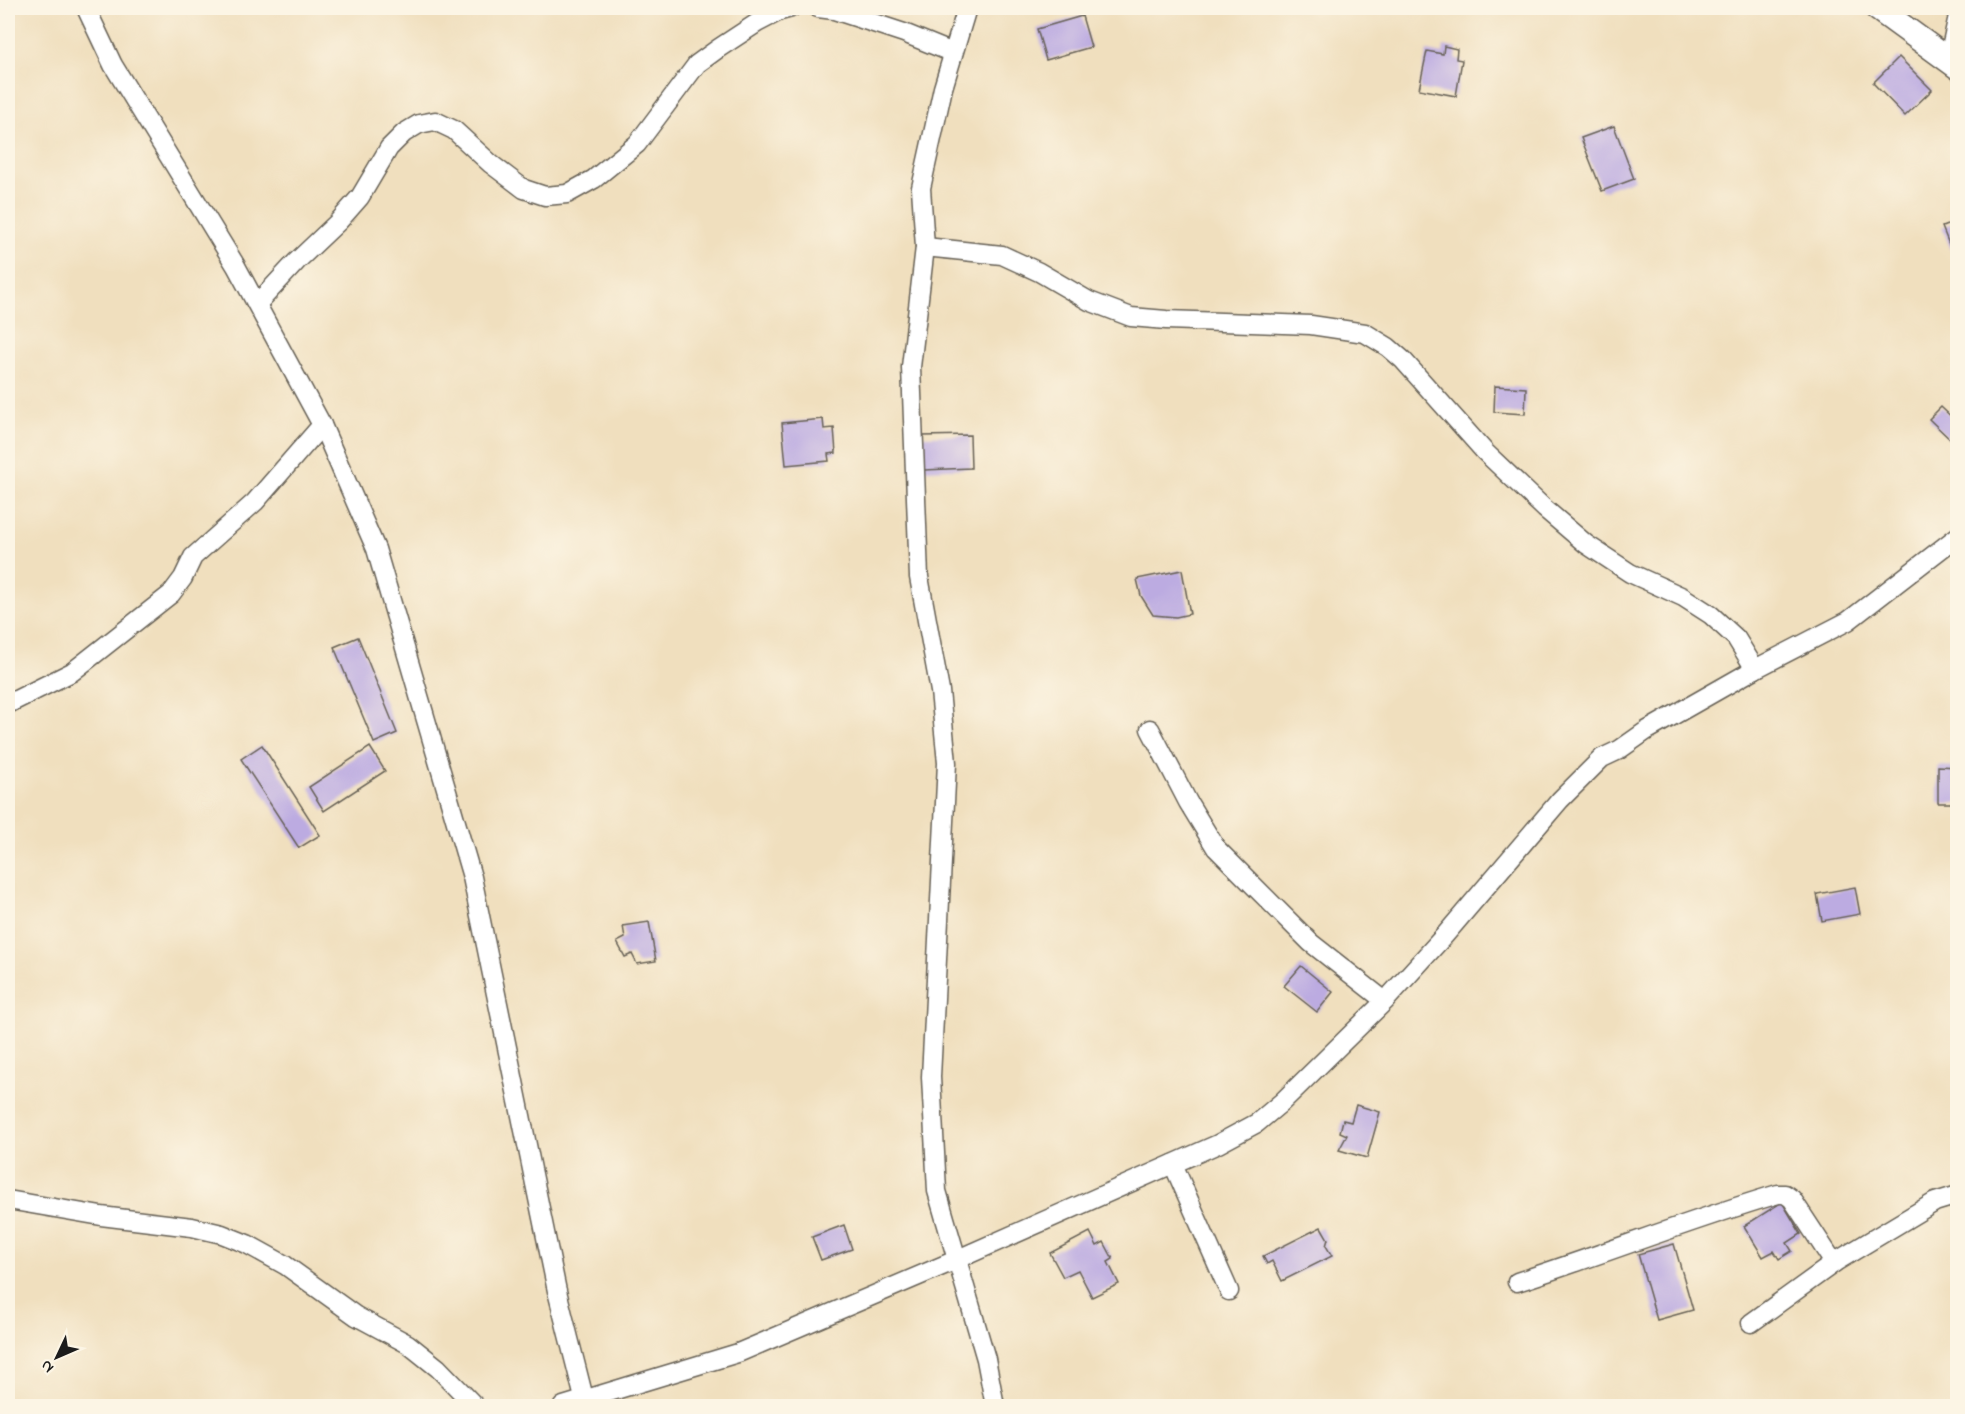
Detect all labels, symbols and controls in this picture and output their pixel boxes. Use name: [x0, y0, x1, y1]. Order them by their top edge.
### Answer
north arrow: [27, 1327, 87, 1387]
text: N: [35, 1354, 60, 1378]

